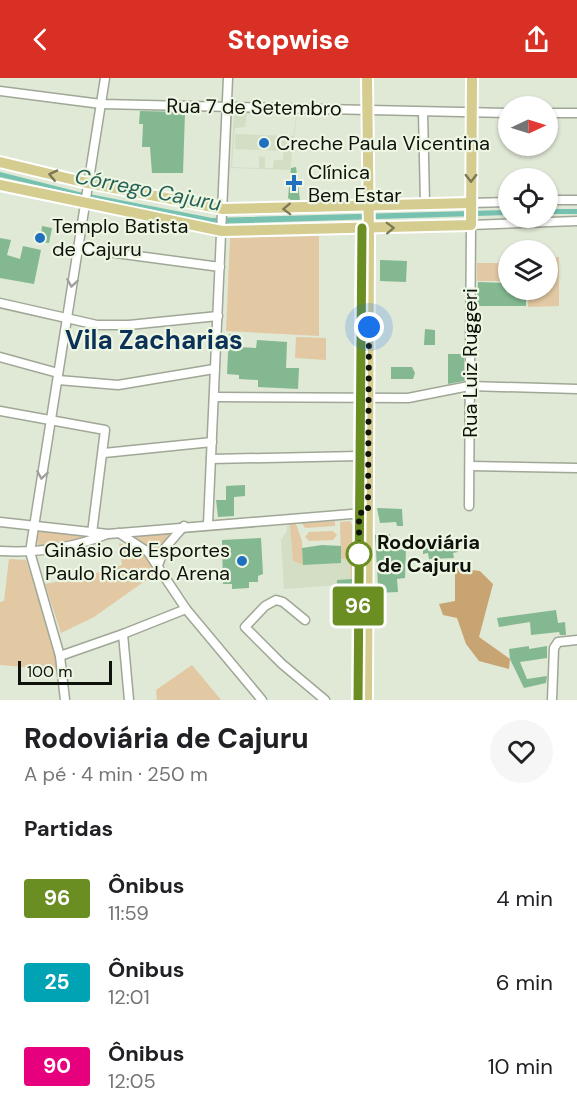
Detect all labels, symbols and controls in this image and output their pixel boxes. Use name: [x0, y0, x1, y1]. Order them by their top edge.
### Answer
text: Stopwise: [227, 22, 350, 57]
icon: back: [24, 23, 57, 56]
icon: share: [520, 23, 553, 56]
street label: Rua 7 de Setembro: [166, 92, 342, 122]
north arrow: [498, 96, 558, 156]
map controls: [498, 96, 558, 300]
place label: Creche Paula Vicentina: [276, 130, 490, 156]
marker: Creche Paula Vicentina: [257, 136, 271, 150]
place label: Clínica Bem Estar: [308, 159, 402, 208]
water label: Córrego Cajuru: [72, 162, 224, 218]
button: locate: [498, 168, 558, 228]
one-way arrow: [48, 170, 58, 183]
marker: Clínica Bem Estar: [285, 174, 303, 192]
one-way arrow: [465, 174, 477, 183]
one-way arrow: [282, 202, 291, 215]
place label: Templo Batista de Cajuru: [52, 213, 188, 262]
one-way arrow: [385, 221, 394, 234]
marker: Templo Batista de Cajuru: [33, 231, 47, 245]
button: layers: [498, 240, 558, 300]
one-way arrow: [66, 277, 79, 287]
street label: Rua Luiz Ruggeri: [457, 288, 483, 438]
your location: [354, 312, 384, 342]
district label: Vila Zacharias: [65, 323, 243, 357]
one-way arrow: [36, 471, 48, 480]
place label: Rodoviária de Cajuru: [377, 529, 480, 578]
place label: Ginásio de Esportes Paulo Ricardo Arena: [44, 537, 230, 586]
marker: Rodoviária de Cajuru: [346, 541, 372, 567]
marker: Ginásio de Esportes Paulo Ricardo Arena: [235, 554, 249, 568]
line badge: 96: [331, 586, 385, 626]
text: 96: [345, 592, 371, 620]
scale bar: [18, 658, 112, 686]
text: 100 m: [27, 661, 72, 682]
text: Rodoviária de Cajuru: [24, 720, 309, 757]
button: heart: [490, 720, 553, 783]
text: A pé · 4 min · 250 m: [24, 761, 208, 787]
text: Partidas: [24, 814, 113, 843]
text: Ônibus: [108, 871, 185, 900]
text: 96: [44, 884, 70, 912]
text: 4 min: [496, 884, 553, 913]
text: 11:59: [108, 900, 149, 926]
text: Ônibus: [108, 955, 185, 984]
text: 25: [44, 968, 70, 996]
text: 6 min: [496, 968, 553, 997]
text: 12:01: [108, 984, 150, 1010]
text: Ônibus: [108, 1039, 185, 1068]
text: 90: [43, 1052, 71, 1080]
text: 10 min: [488, 1052, 553, 1081]
text: 12:05: [108, 1068, 156, 1094]

